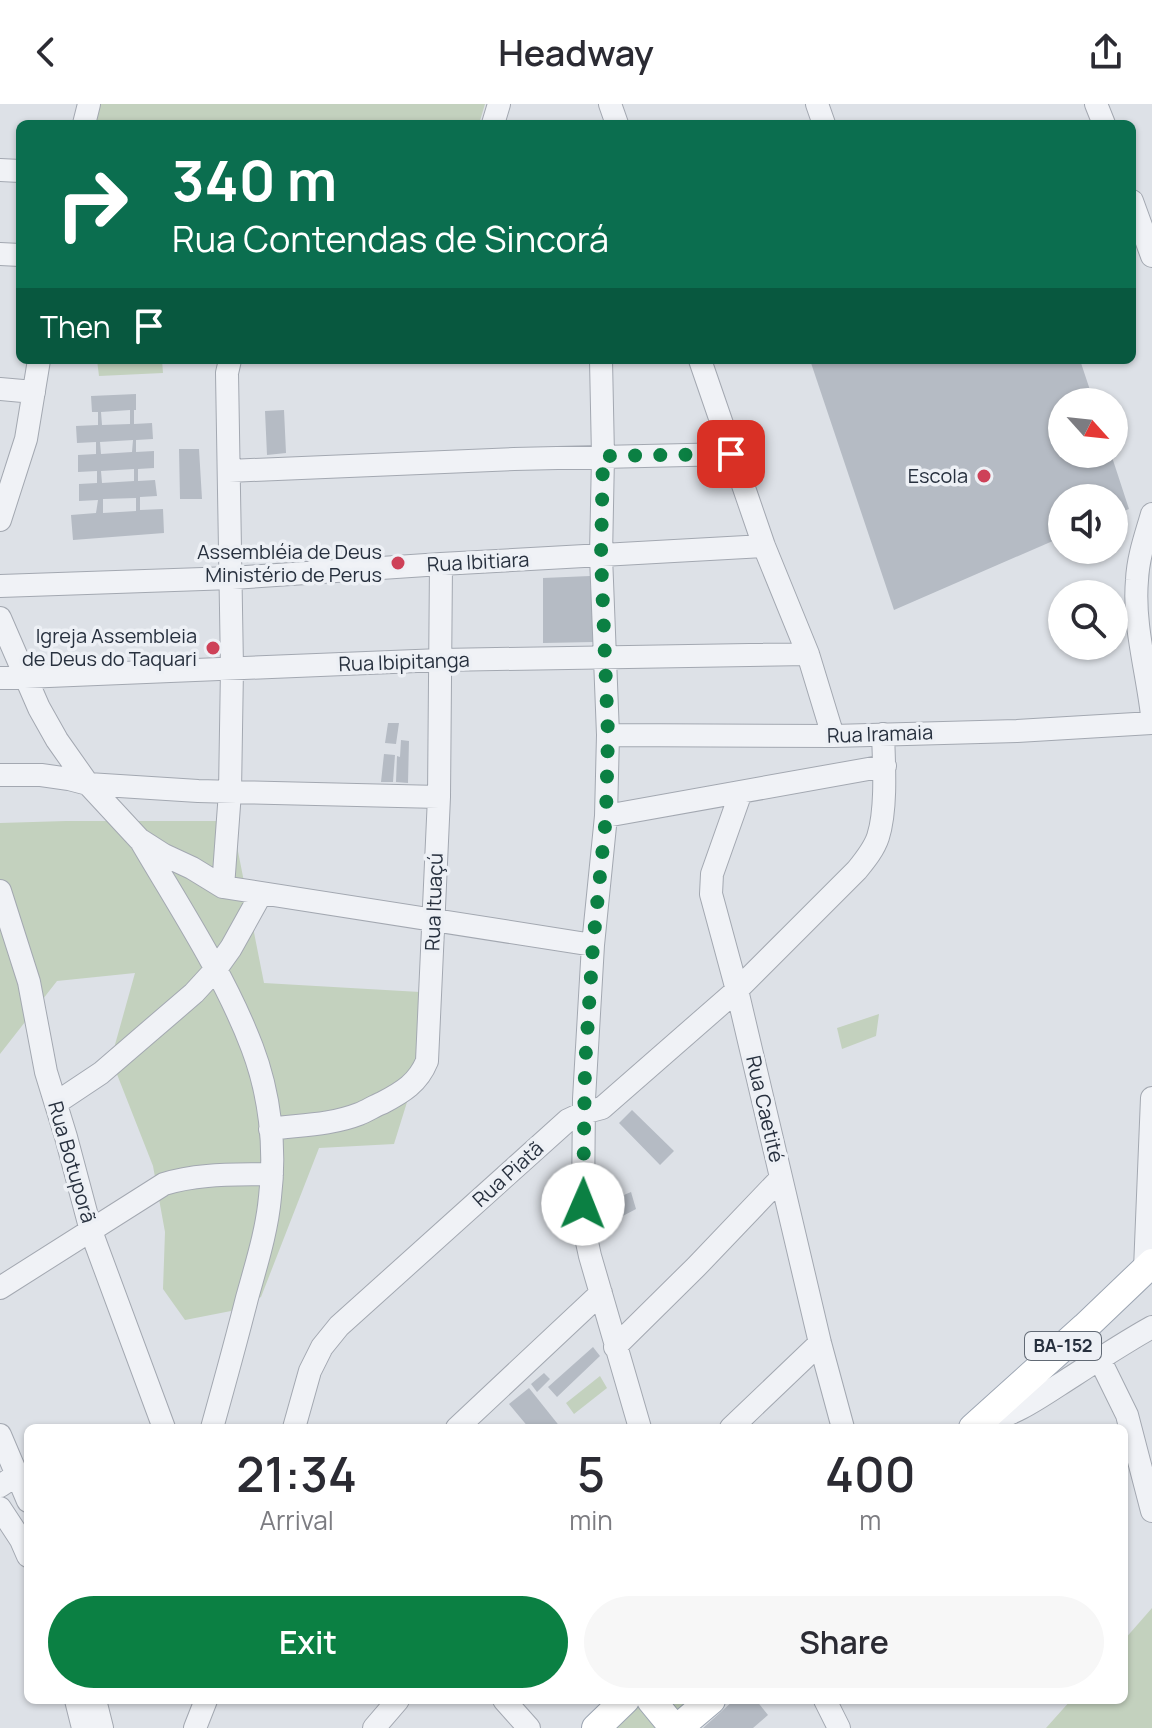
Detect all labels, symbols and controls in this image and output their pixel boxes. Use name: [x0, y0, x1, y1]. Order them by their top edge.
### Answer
text: Headway: [498, 28, 654, 77]
icon: back: [24, 30, 68, 74]
icon: share: [1084, 30, 1128, 74]
text: 340 m: [172, 141, 337, 218]
icon: right: [40, 152, 144, 256]
text: Rua Contendas de Sincorá: [172, 214, 609, 263]
icon: arrive: [127, 304, 171, 348]
text: Then: [40, 306, 111, 347]
north arrow: [1048, 388, 1128, 468]
map controls: [1048, 388, 1128, 660]
pin: [697, 420, 765, 488]
icon: arrive: [709, 432, 753, 476]
place label: Escola: [908, 462, 968, 489]
marker: Escola: [975, 467, 993, 485]
button: sound: [1048, 484, 1128, 564]
place label: Assembléia de Deus Ministério de Perus: [197, 538, 382, 588]
street label: Rua Ibitiara: [426, 545, 530, 578]
marker: Assembléia de Deus Ministério de Perus: [389, 554, 407, 572]
button: search: [1048, 580, 1128, 660]
place label: Igreja Assembleia de Deus do Taquari: [22, 622, 197, 672]
marker: Igreja Assembleia de Deus do Taquari: [204, 639, 222, 657]
street label: Rua Ibipitanga: [338, 646, 470, 677]
street label: Rua Iramaia: [827, 718, 933, 749]
street label: Rua Ituaçú: [418, 852, 449, 952]
street label: Rua Caetité: [740, 1053, 791, 1165]
street label: Rua Botuporã: [42, 1098, 103, 1226]
street label: Rua Piatã: [466, 1135, 549, 1213]
position arrow: [541, 1162, 625, 1246]
road number: BA-152: [1025, 1332, 1101, 1360]
text: 21:34: [236, 1441, 357, 1506]
text: 5: [577, 1441, 605, 1506]
text: 400: [825, 1441, 916, 1506]
text: Arrival: [259, 1502, 334, 1538]
text: min: [569, 1502, 613, 1538]
text: m: [859, 1502, 881, 1538]
button: Exit: [48, 1596, 568, 1688]
button: Share: [584, 1596, 1104, 1688]

